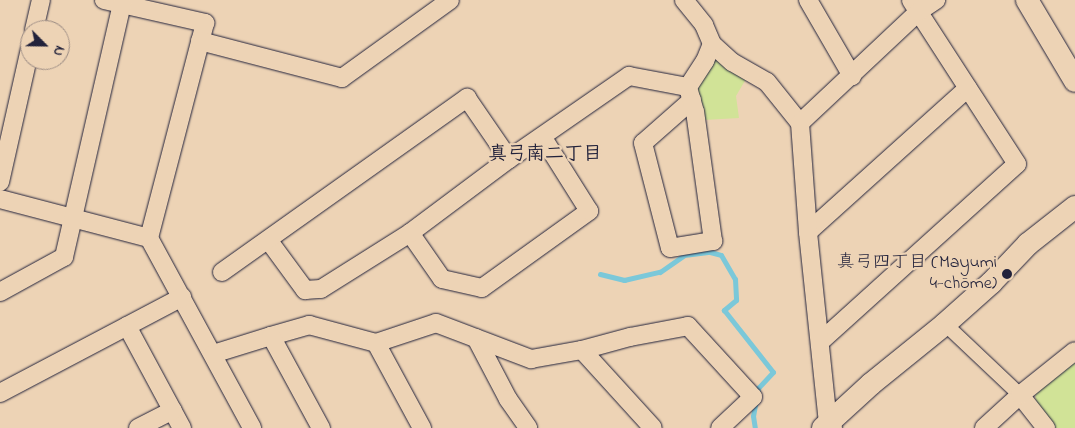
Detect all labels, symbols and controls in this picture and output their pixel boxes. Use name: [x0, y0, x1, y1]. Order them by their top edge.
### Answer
north arrow: [20, 20, 70, 70]
text: N: [47, 42, 70, 59]
district label: 真弓南二丁目: [488, 144, 602, 166]
place label: 真弓四丁目 (Mayumi 4-chōme): [837, 253, 997, 296]
marker: 真弓四丁目 (Mayumi 4-chōme): [1001, 268, 1013, 280]

